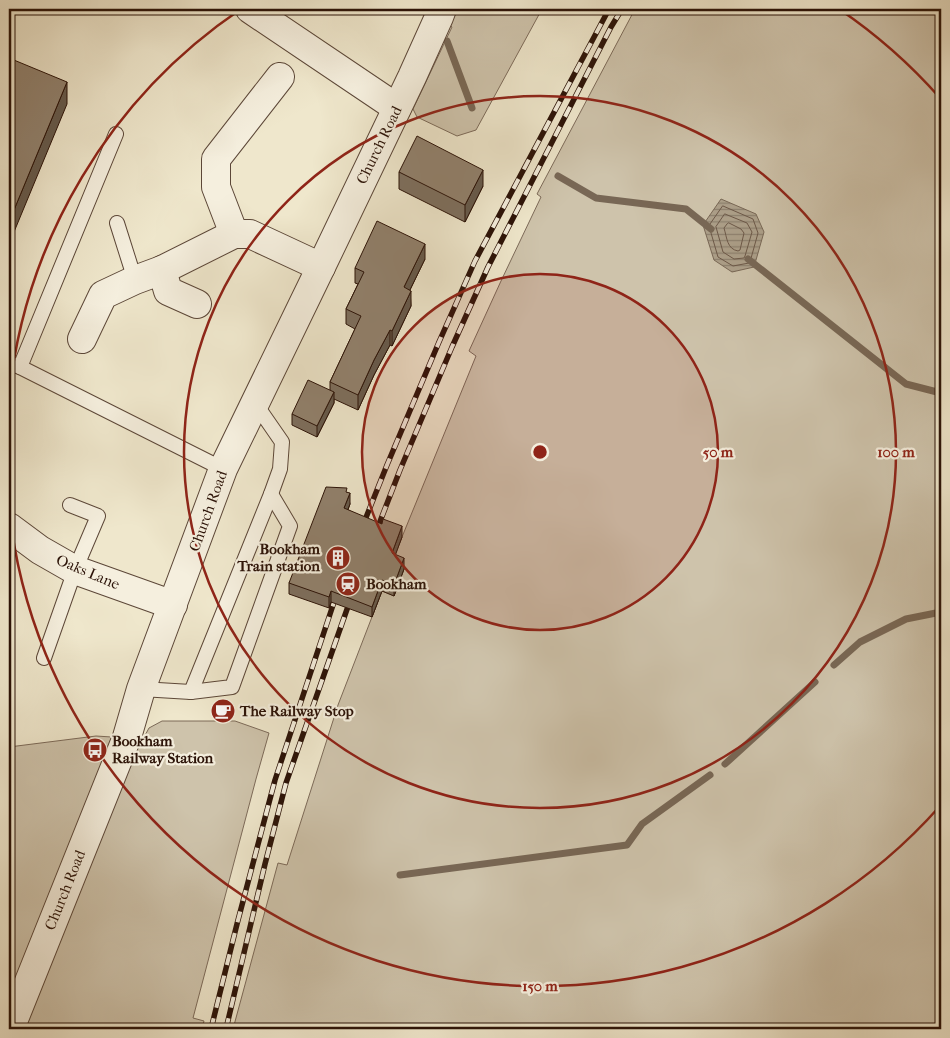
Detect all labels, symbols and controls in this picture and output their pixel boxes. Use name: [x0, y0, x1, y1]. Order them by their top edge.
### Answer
street label: Church Road: [352, 102, 406, 187]
centre of rings: [531, 443, 549, 461]
text: 50 m: [703, 443, 734, 461]
text: 100 m: [877, 443, 915, 461]
street label: Church Road: [185, 467, 231, 554]
place label: Bookham Train station: [237, 540, 321, 575]
building icon: Bookham Train station: [325, 545, 351, 571]
street label: Oaks Lane: [53, 551, 123, 594]
station icon: Bookham: [335, 571, 361, 597]
place label: Bookham: [366, 575, 427, 593]
cafe icon: The Railway Stop: [210, 698, 236, 724]
place label: The Railway Stop: [239, 702, 354, 720]
place label: Bookham Railway Station: [112, 732, 214, 767]
bus stop icon: Bookham Railway Station: [82, 737, 108, 763]
street label: Church Road: [41, 847, 90, 933]
text: 150 m: [522, 977, 558, 995]

